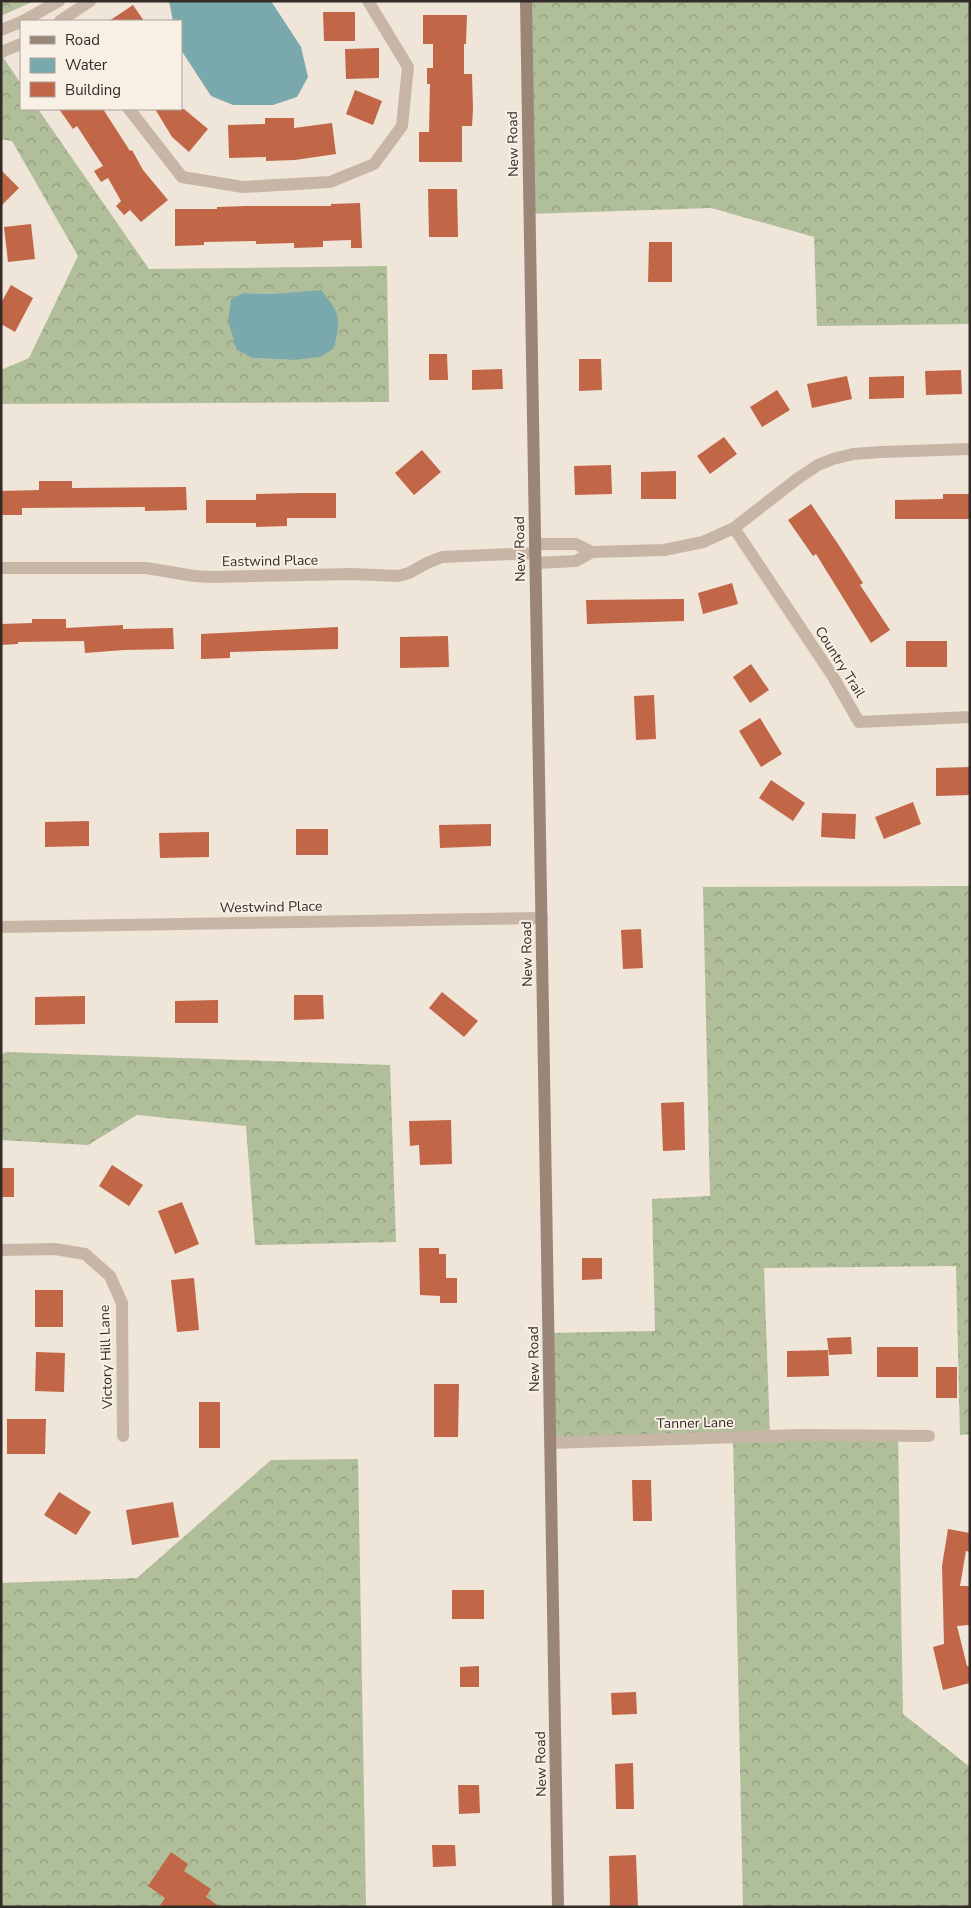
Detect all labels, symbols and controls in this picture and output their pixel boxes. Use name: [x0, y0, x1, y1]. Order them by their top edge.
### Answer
legend: [20, 20, 182, 110]
text: Road: [65, 30, 100, 50]
text: Water: [65, 55, 108, 75]
text: Building: [65, 80, 121, 100]
street label: New Road: [503, 111, 523, 177]
street label: New Road: [510, 516, 530, 582]
street label: Eastwind Place: [222, 551, 318, 571]
street label: Country Trail: [811, 623, 870, 702]
street label: Westwind Place: [220, 897, 322, 917]
street label: New Road: [517, 921, 537, 987]
street label: Victory Hill Lane: [95, 1304, 117, 1411]
street label: New Road: [524, 1326, 544, 1392]
street label: Tanner Lane: [656, 1413, 734, 1433]
street label: New Road: [531, 1731, 551, 1797]

